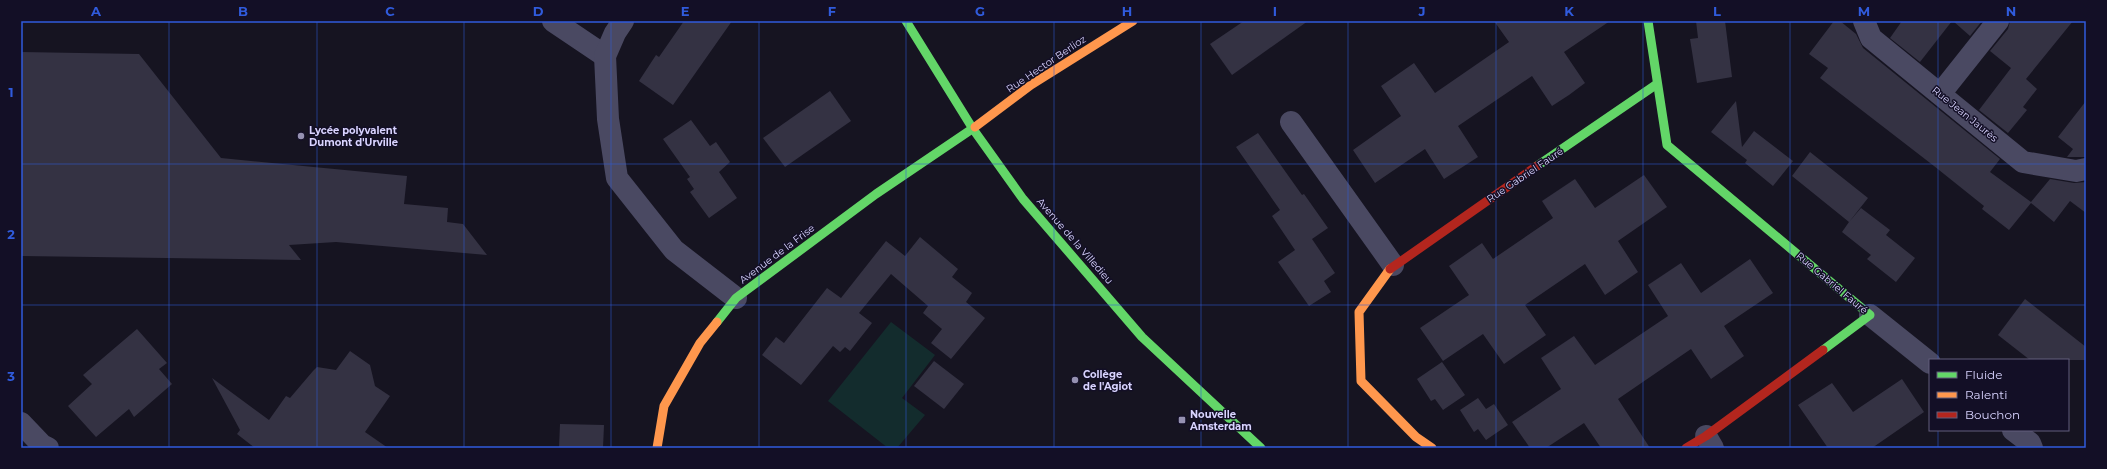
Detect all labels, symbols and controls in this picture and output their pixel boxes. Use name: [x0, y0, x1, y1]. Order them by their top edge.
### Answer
text: A: [90, 3, 102, 19]
text: B: [238, 3, 248, 19]
text: C: [385, 3, 395, 19]
text: D: [533, 3, 544, 19]
text: E: [681, 3, 690, 19]
text: F: [828, 3, 836, 19]
text: G: [975, 3, 985, 19]
text: H: [1122, 3, 1132, 19]
text: I: [1273, 3, 1277, 19]
text: J: [1417, 3, 1426, 19]
text: K: [1564, 3, 1574, 19]
text: L: [1713, 3, 1721, 19]
text: M: [1858, 3, 1870, 19]
text: N: [2006, 3, 2016, 19]
street label: Rue Hector Berlioz: [1004, 32, 1088, 96]
street label: Rue Jean Jaurès: [1929, 83, 2001, 145]
text: 1: [8, 84, 14, 100]
place label: Lycée polyvalent Dumont d'Urville: [309, 124, 398, 149]
marker: Lycée polyvalent Dumont d'Urville: [296, 131, 306, 141]
street label: Rue Gabriel Fauré: [1484, 145, 1566, 205]
street label: Avenue de la Villedieu: [1034, 195, 1116, 287]
street label: Avenue de la Frise: [737, 221, 817, 287]
text: 2: [7, 226, 15, 242]
street label: Rue Gabriel Fauré: [1793, 249, 1871, 317]
legend: [1929, 359, 2069, 431]
text: Fluide: [1965, 367, 2003, 382]
text: 3: [6, 368, 15, 384]
place label: Collège de l'Agiot: [1083, 368, 1133, 393]
marker: Collège de l'Agiot: [1070, 375, 1080, 385]
text: Ralenti: [1965, 387, 2007, 402]
text: Bouchon: [1965, 407, 2020, 422]
place label: Nouvelle Amsterdam: [1189, 408, 1252, 433]
marker: Nouvelle Amsterdam: [1177, 415, 1187, 425]

